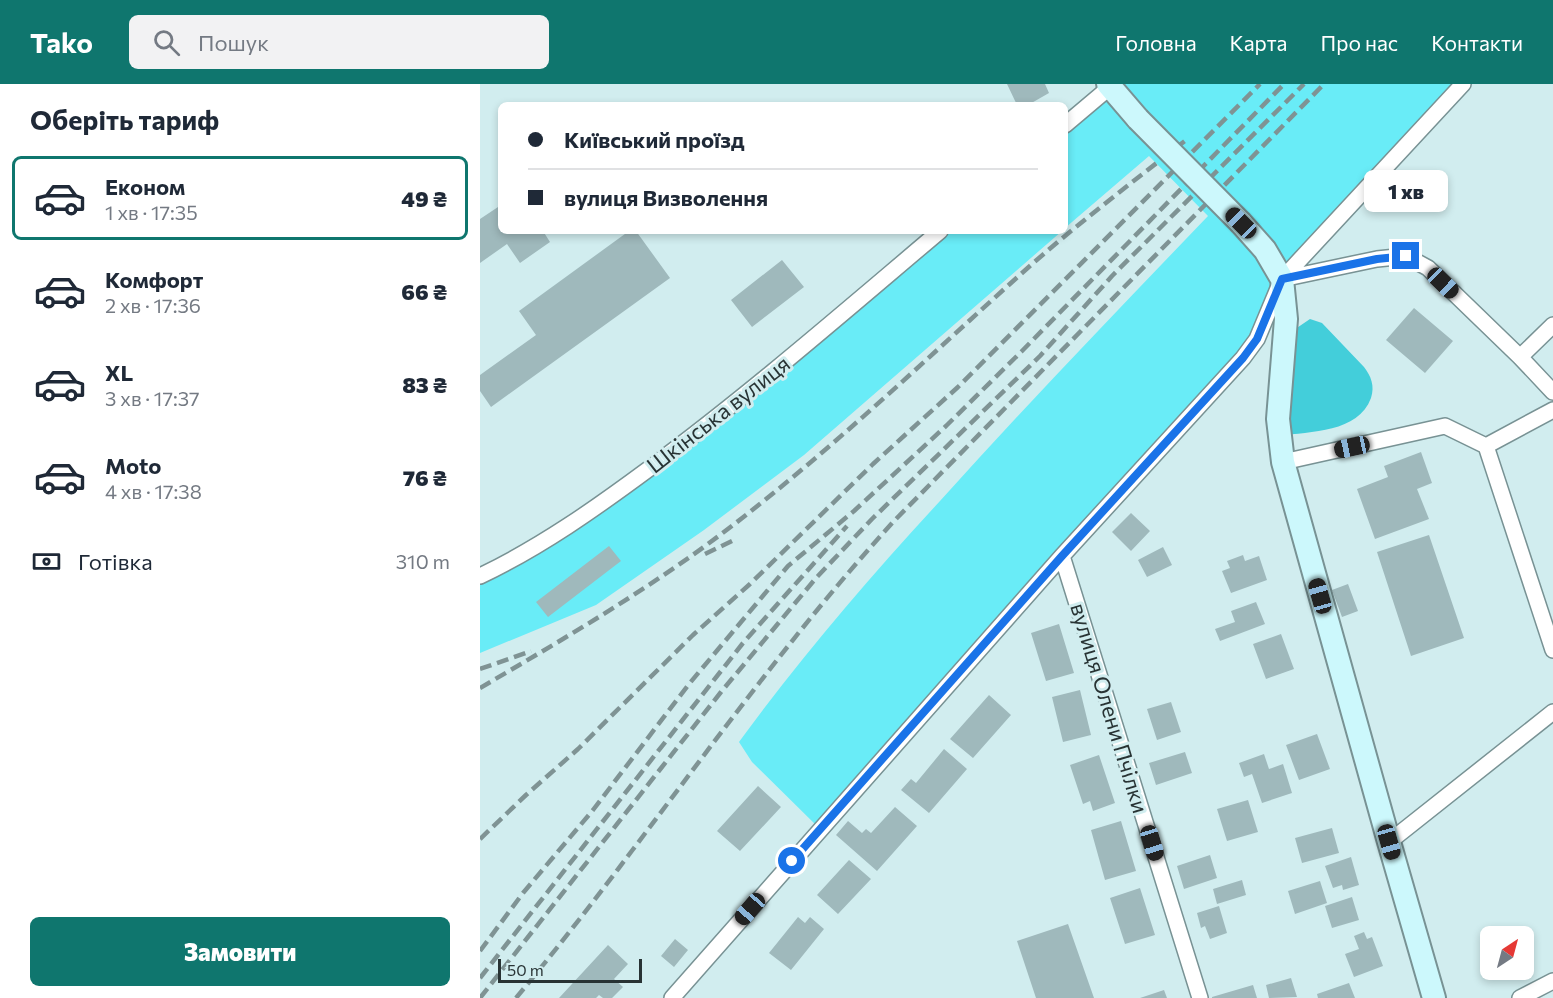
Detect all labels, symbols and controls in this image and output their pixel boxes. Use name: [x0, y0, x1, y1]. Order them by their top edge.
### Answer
search box: [129, 15, 549, 69]
text: Tako: [30, 25, 93, 59]
icon: search: [150, 26, 183, 59]
text: Пошук: [198, 29, 269, 56]
text: Головна: [1115, 30, 1197, 55]
text: Карта: [1230, 30, 1287, 55]
text: Про нас: [1320, 30, 1398, 55]
text: Контакти: [1431, 30, 1523, 55]
text: Оберіть тариф: [30, 103, 219, 136]
text: Київський проїзд: [564, 126, 745, 153]
callout: 1 хв: [1364, 169, 1448, 211]
icon: car: [33, 171, 87, 225]
text: Економ: [105, 173, 185, 200]
text: 1 хв: [1388, 179, 1424, 203]
text: вулиця Визволення: [564, 184, 768, 211]
text: 49 ₴: [401, 185, 447, 212]
text: 1 хв · 17:35: [105, 200, 198, 224]
car: [1222, 204, 1260, 242]
route end: [1392, 242, 1419, 269]
icon: car: [33, 264, 87, 318]
car: [1424, 264, 1462, 302]
text: Комфорт: [105, 266, 203, 293]
text: 66 ₴: [401, 278, 447, 305]
text: 2 хв · 17:36: [105, 293, 201, 317]
street label: Шкінська вулиця: [641, 350, 795, 478]
icon: car: [33, 357, 87, 411]
text: XL: [105, 359, 133, 386]
text: 83 ₴: [402, 371, 447, 398]
text: 3 хв · 17:37: [105, 386, 200, 410]
car: [1333, 434, 1371, 460]
icon: car: [33, 450, 87, 504]
text: Moto: [105, 452, 161, 479]
text: 76 ₴: [403, 464, 447, 491]
text: 4 хв · 17:38: [105, 479, 202, 503]
icon: cash: [30, 545, 63, 578]
text: Готівка: [78, 548, 153, 575]
text: 310 m: [396, 549, 450, 573]
car: [1306, 576, 1334, 616]
street label: вулиця Олени Пчілки: [1065, 600, 1155, 816]
car: [1375, 822, 1403, 862]
car: [1138, 823, 1166, 863]
route start: [778, 847, 805, 874]
car: [731, 890, 769, 928]
button: Замовити: [30, 917, 450, 986]
north arrow: [1480, 926, 1534, 980]
map controls: [1480, 926, 1534, 980]
scale bar: [498, 956, 642, 984]
text: 50 m: [507, 960, 544, 979]

